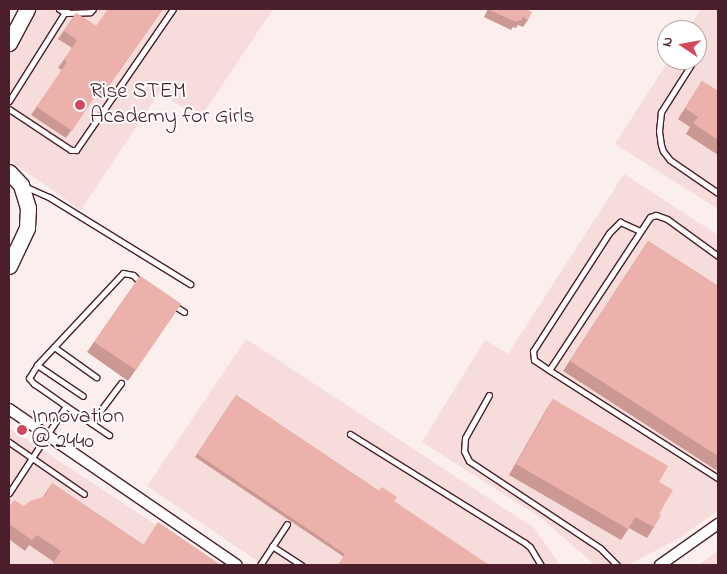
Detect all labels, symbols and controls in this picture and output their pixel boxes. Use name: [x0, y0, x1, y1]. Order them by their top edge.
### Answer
north arrow: [657, 20, 707, 70]
text: N: [657, 35, 679, 49]
place label: Rise STEM Academy for Girls: [90, 79, 254, 130]
marker: Rise STEM Academy for Girls: [74, 99, 86, 111]
place label: Innovation @ 2440: [32, 404, 124, 456]
marker: Innovation @ 2440: [16, 424, 28, 436]

